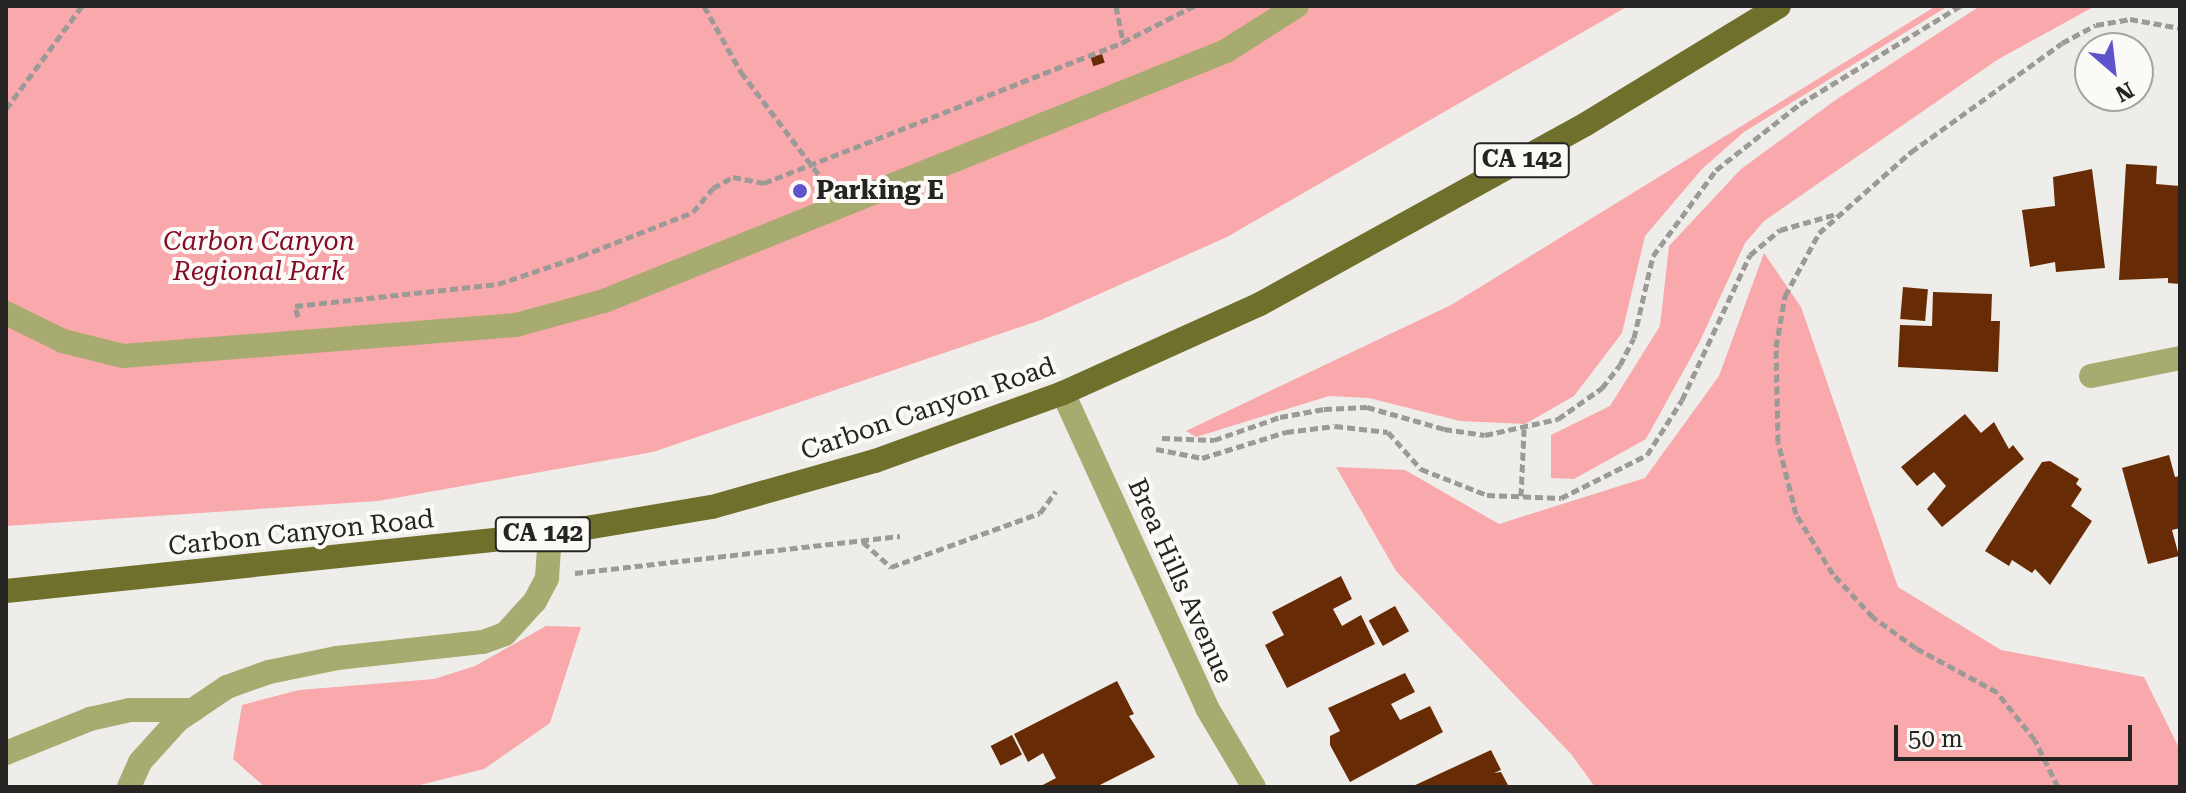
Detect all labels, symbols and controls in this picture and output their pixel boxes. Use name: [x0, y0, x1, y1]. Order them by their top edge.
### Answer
north arrow: [2074, 32, 2154, 112]
text: N: [2111, 77, 2138, 107]
road number: CA 142: [1472, 140, 1572, 180]
place label: Parking E: [816, 175, 944, 207]
marker: Parking E: [791, 182, 809, 200]
park label: Carbon Canyon Regional Park: [163, 226, 355, 288]
street label: Carbon Canyon Road: [797, 351, 1059, 467]
street label: Brea Hills Avenue: [1121, 474, 1239, 688]
street label: Carbon Canyon Road: [167, 504, 435, 562]
road number: CA 142: [493, 514, 593, 554]
scale bar: [1898, 709, 2136, 759]
text: 50 m: [1908, 725, 1963, 753]

